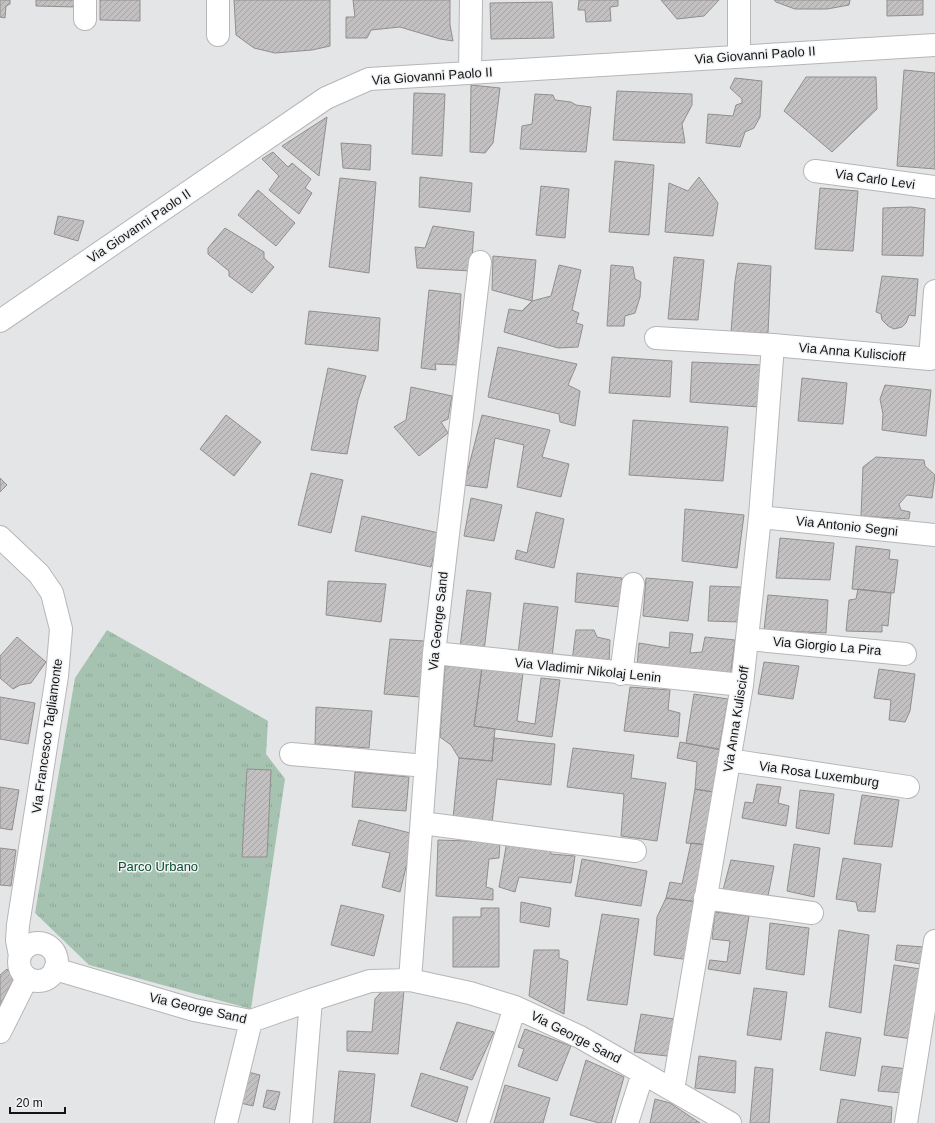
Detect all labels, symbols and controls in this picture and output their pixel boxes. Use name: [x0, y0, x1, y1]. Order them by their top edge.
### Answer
street label: Via Giovanni Paolo II: [694, 43, 816, 67]
street label: Via Giovanni Paolo II: [371, 64, 493, 88]
street label: Via Carlo Levi: [834, 166, 916, 192]
street label: Via Giovanni Paolo II: [85, 186, 193, 266]
street label: Via Anna Kuliscioff: [798, 340, 906, 364]
street label: Via Antonio Segni: [795, 513, 899, 539]
street label: Via George Sand: [425, 571, 451, 671]
street label: Via Giorgio La Pira: [772, 634, 883, 658]
street label: Via Vladimir Nikolaj Lenin: [514, 655, 662, 685]
street label: Via Francesco Tagliamonte: [29, 658, 65, 814]
street label: Via Anna Kuliscioff: [720, 665, 752, 773]
street label: Via Rosa Luxemburg: [758, 758, 880, 790]
park label: Parco Urbano: [118, 859, 198, 874]
street label: Via George Sand: [148, 990, 248, 1026]
street label: Via George Sand: [528, 1008, 624, 1066]
scale bar: [10, 1089, 65, 1115]
text: 20 m: [16, 1096, 43, 1110]

